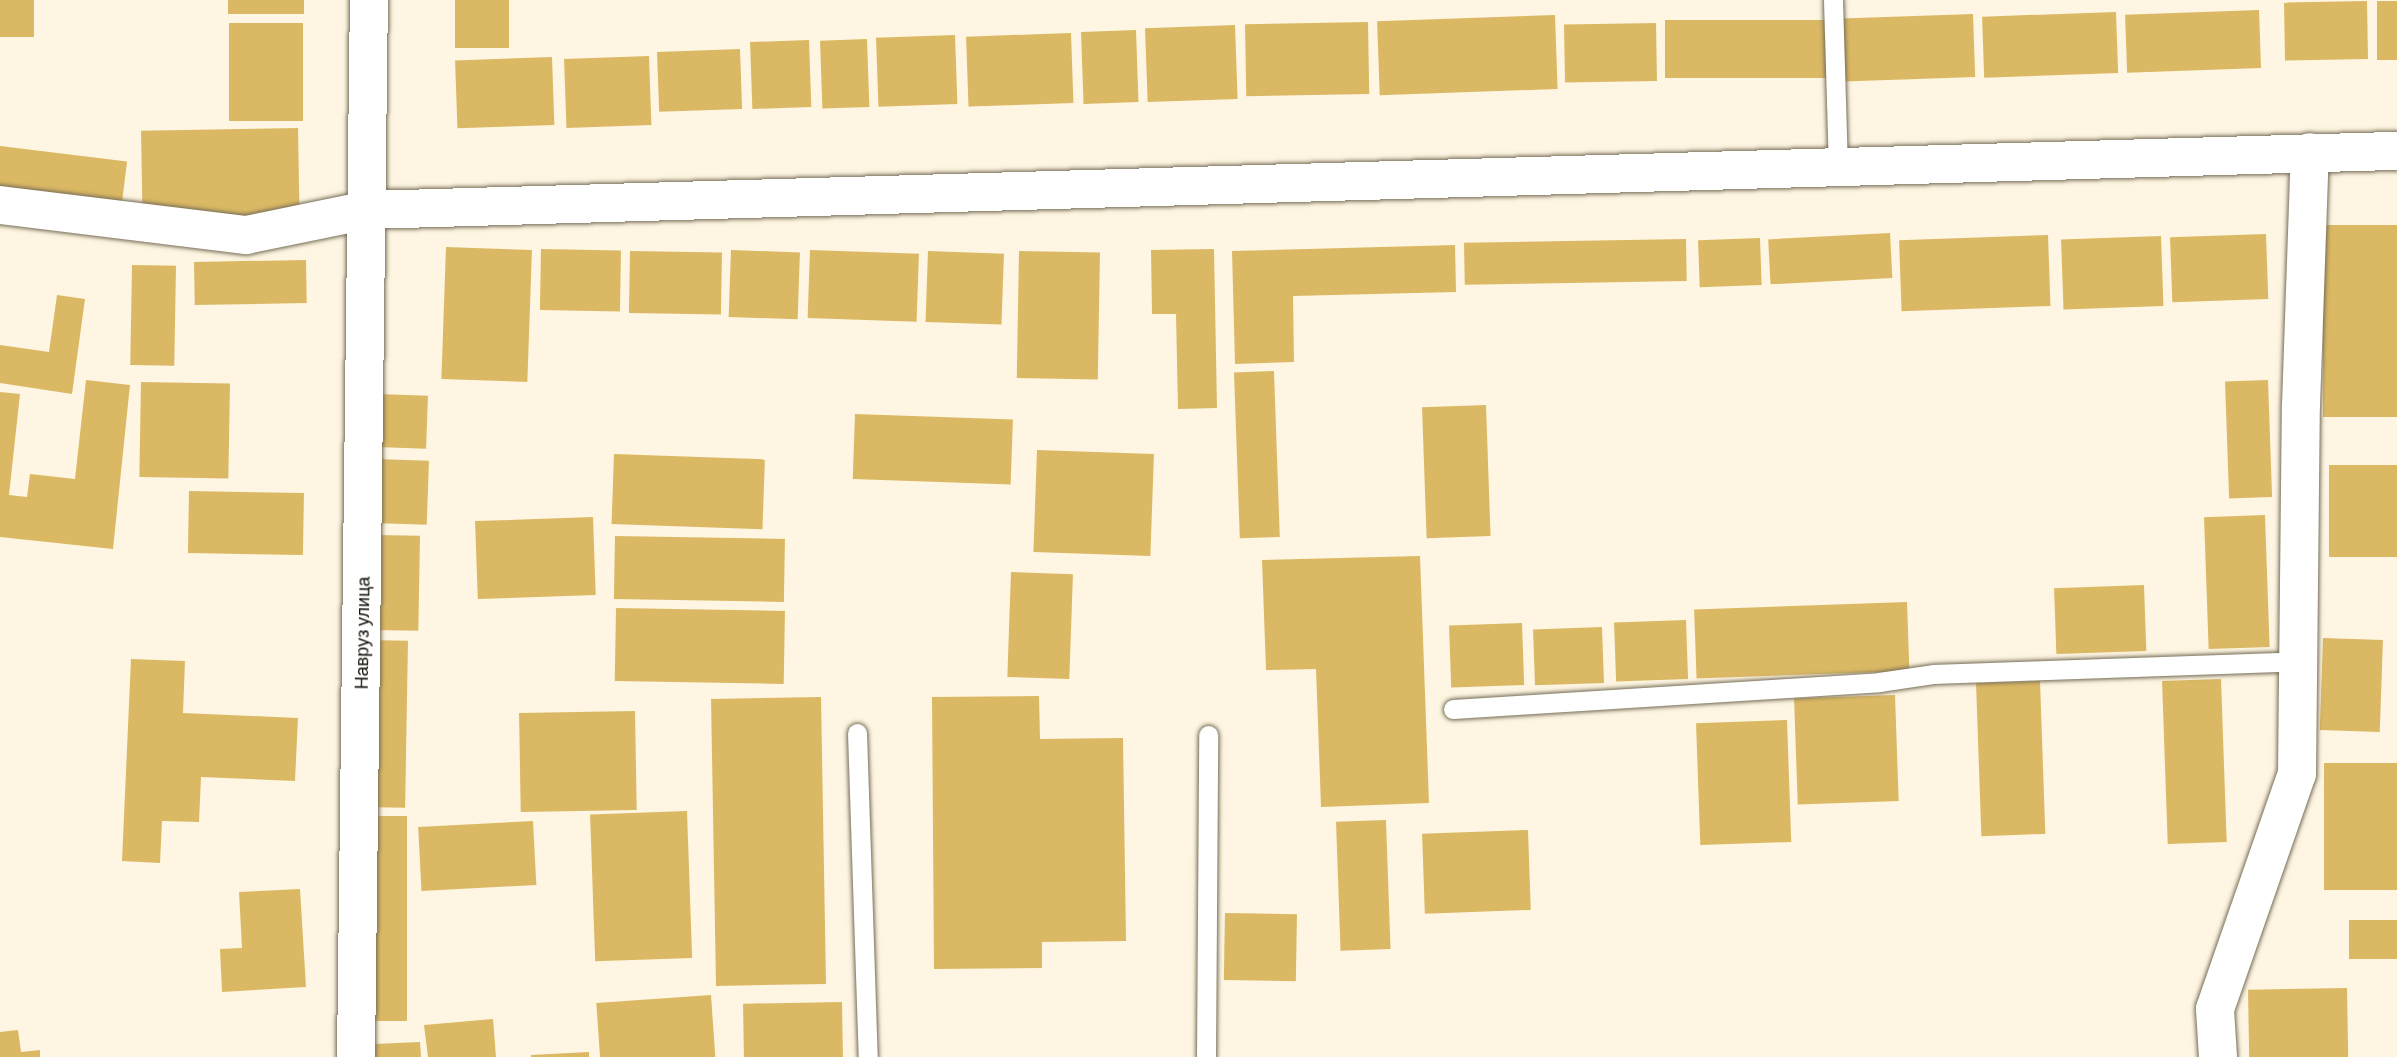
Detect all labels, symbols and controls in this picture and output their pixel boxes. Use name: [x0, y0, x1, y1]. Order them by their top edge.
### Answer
street label: Навруз улица: [350, 576, 374, 690]

